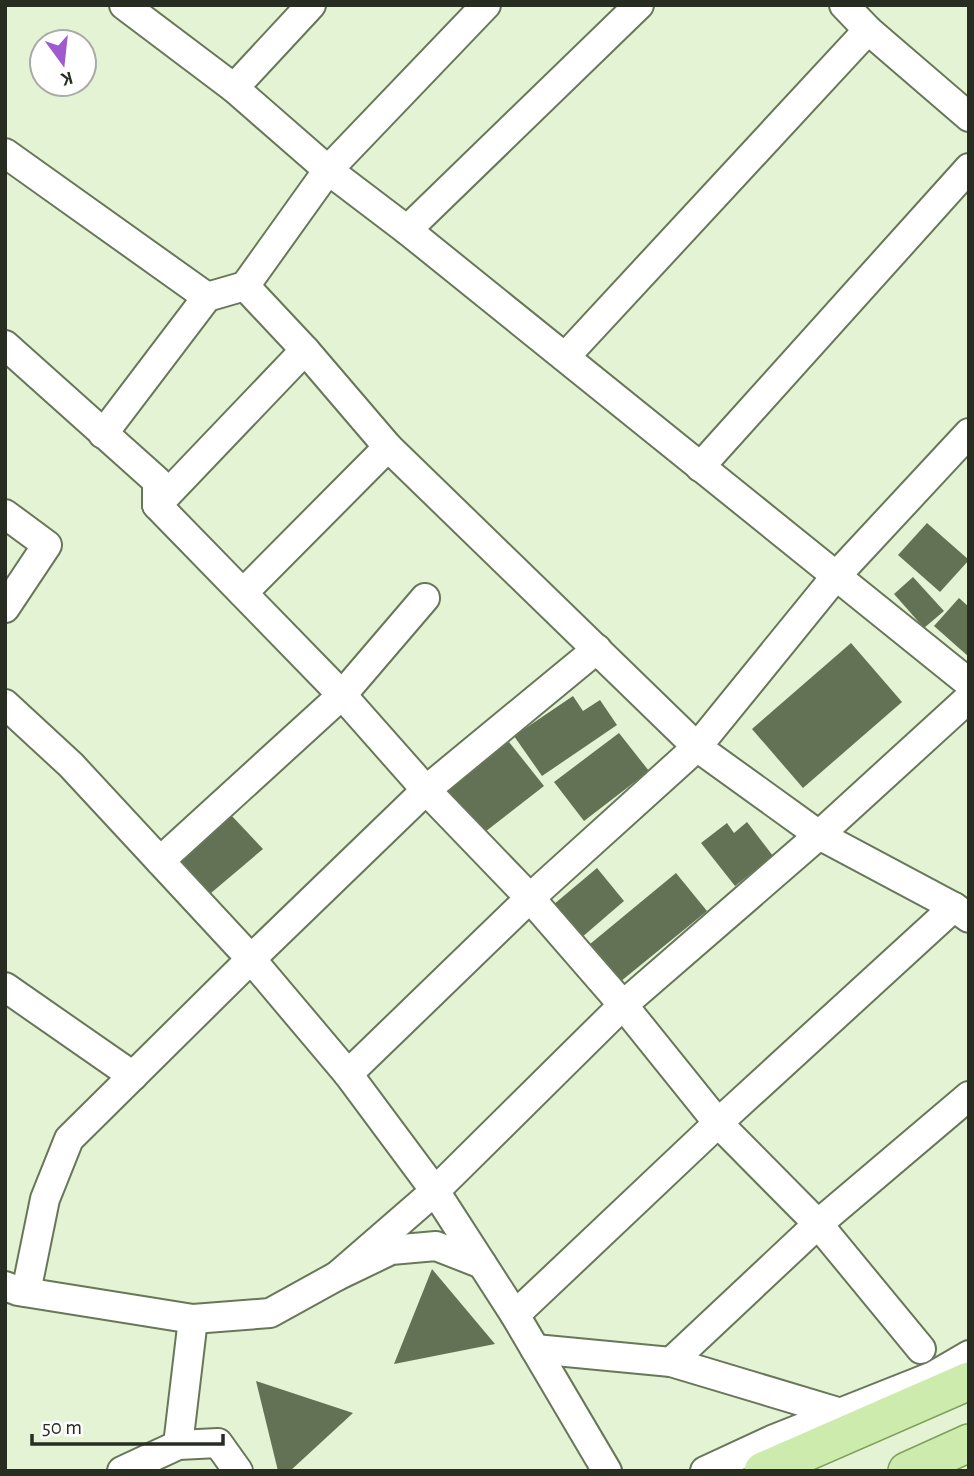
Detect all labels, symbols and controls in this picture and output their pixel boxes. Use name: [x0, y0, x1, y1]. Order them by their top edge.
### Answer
north arrow: [28, 28, 98, 98]
text: K: [58, 67, 75, 89]
scale bar: [32, 1402, 222, 1446]
text: 50 m: [42, 1417, 82, 1438]

